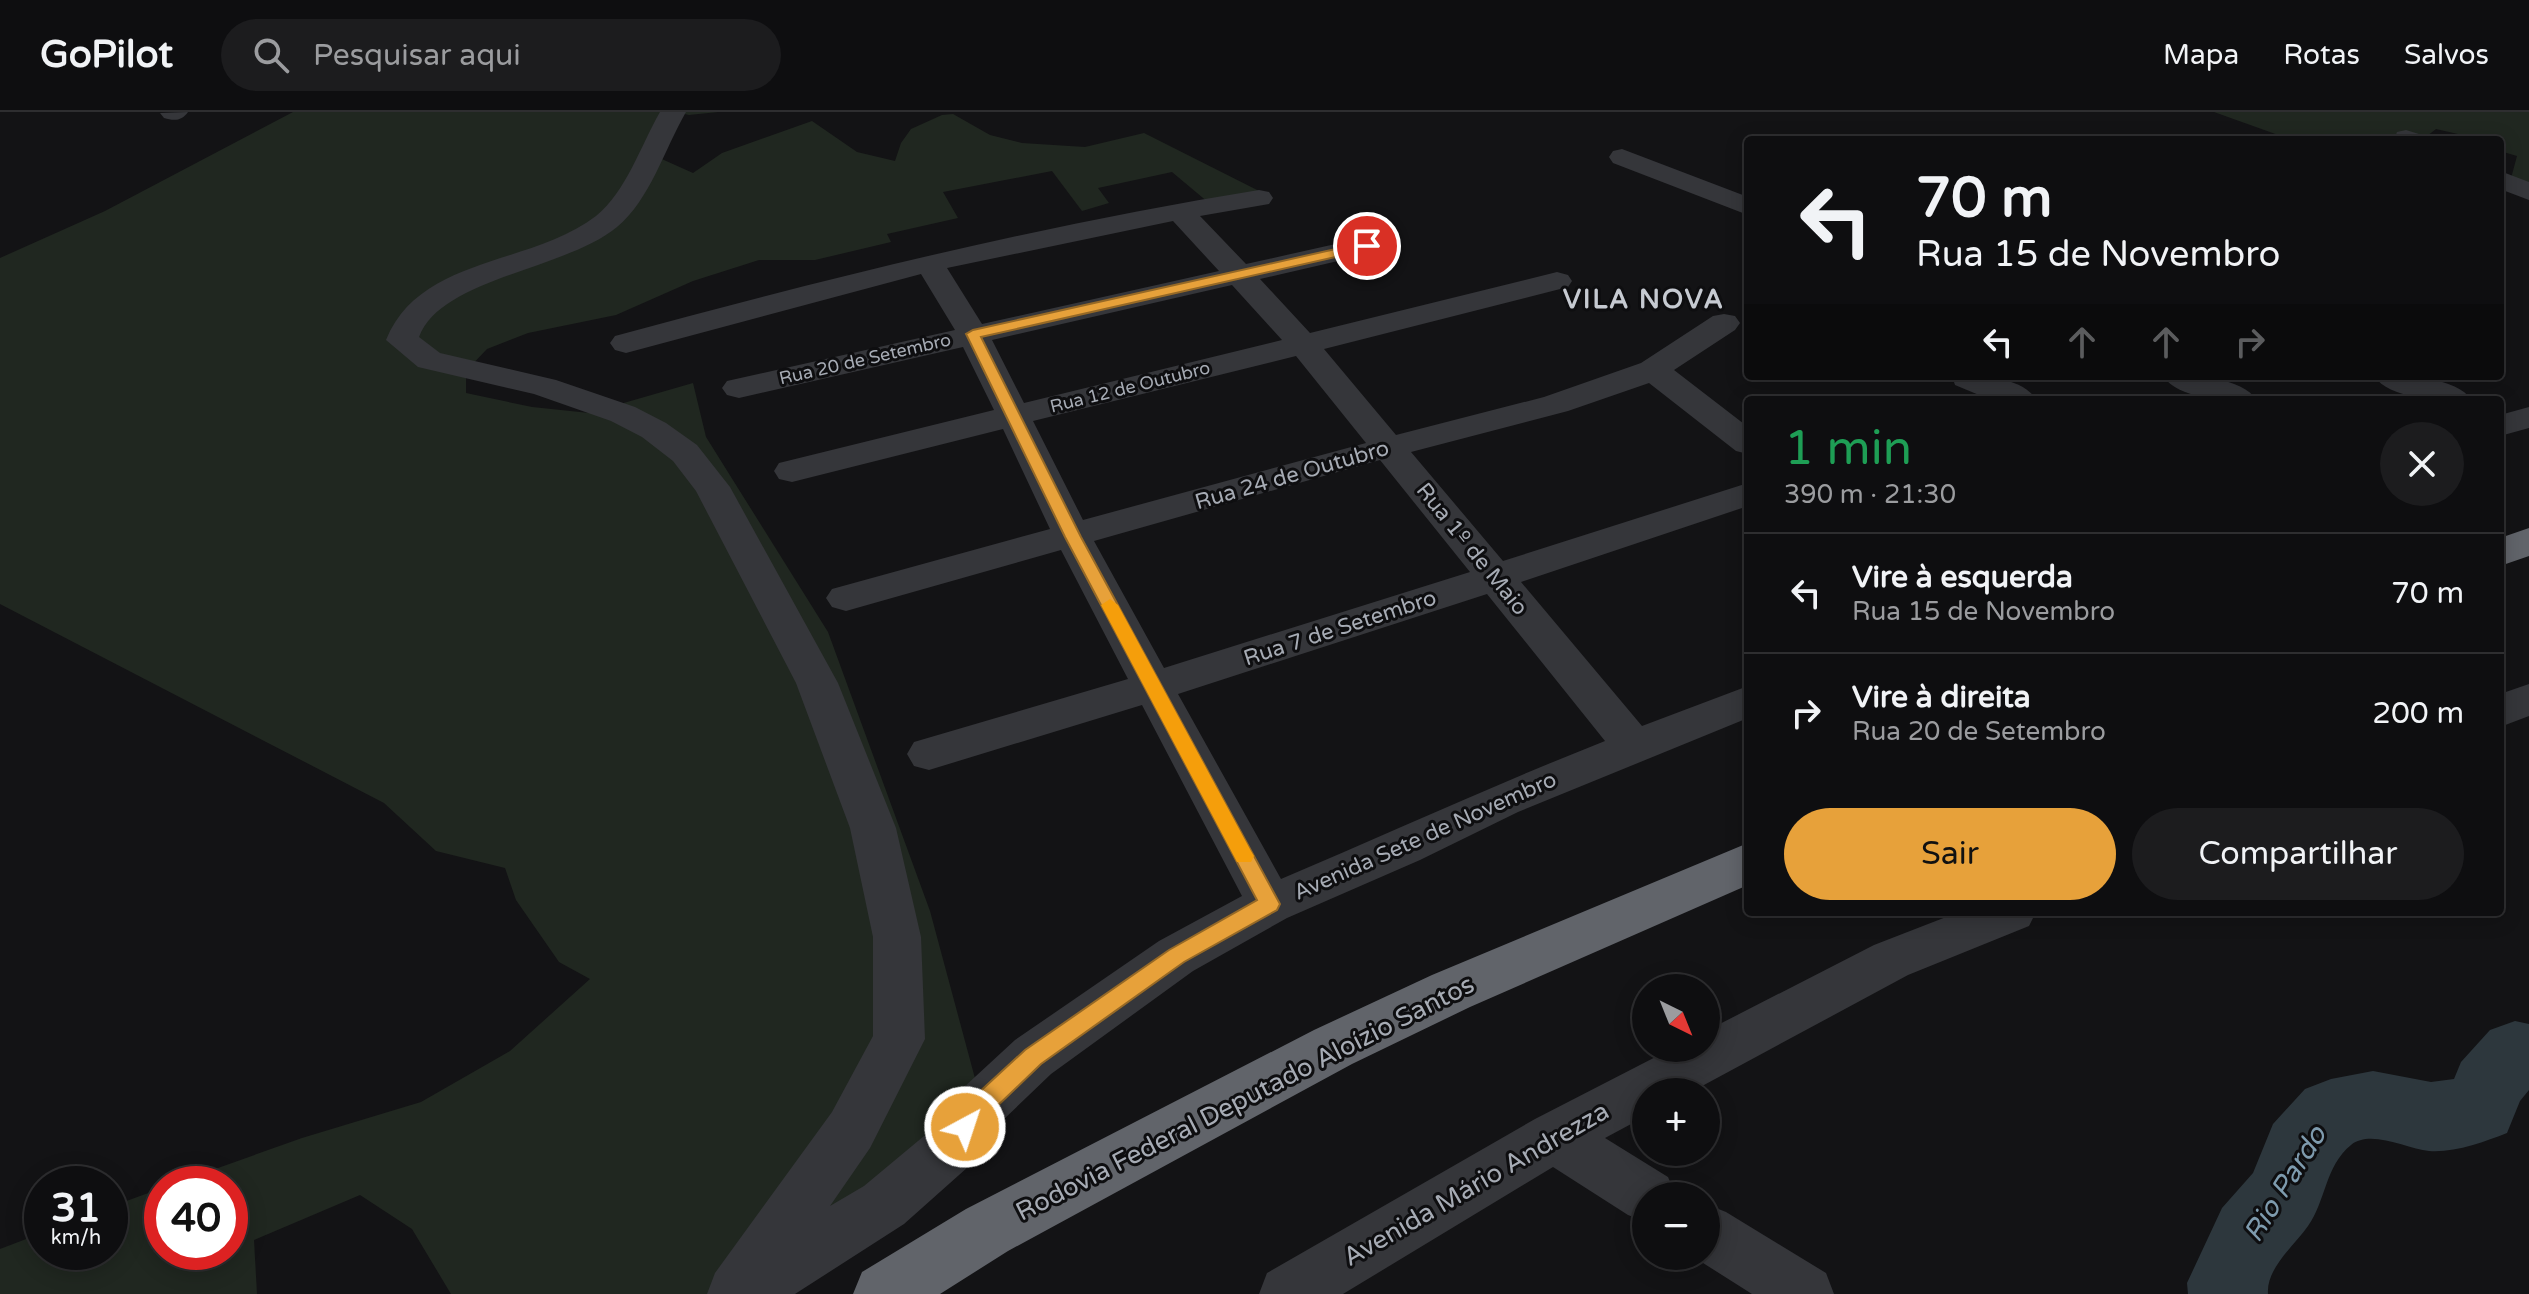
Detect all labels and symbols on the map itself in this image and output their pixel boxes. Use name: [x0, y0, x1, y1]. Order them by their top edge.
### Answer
pin: [1333, 212, 1401, 280]
district label: VILA NOVA: [1563, 284, 1725, 315]
street label: Rua 20 de Setembro: [777, 329, 953, 389]
street label: Rua 12 de Outubro: [1048, 356, 1212, 418]
street label: Rua 24 de Outubro: [1192, 435, 1392, 515]
street label: Rua 1º de Maio: [1411, 478, 1533, 620]
street label: Rua 7 de Setembro: [1240, 585, 1440, 671]
street label: Avenida Sete de Novembro: [1290, 766, 1560, 906]
street label: Rodovia Federal Deputado Aloízio Santos: [1011, 968, 1479, 1228]
north arrow: [1632, 974, 1720, 1062]
position arrow: [923, 1085, 1007, 1169]
street label: Avenida Mário Andrezza: [1338, 1095, 1614, 1273]
water label: Rio Pardo: [2236, 1118, 2335, 1248]
speed limit sign: 40: [144, 1166, 248, 1270]

